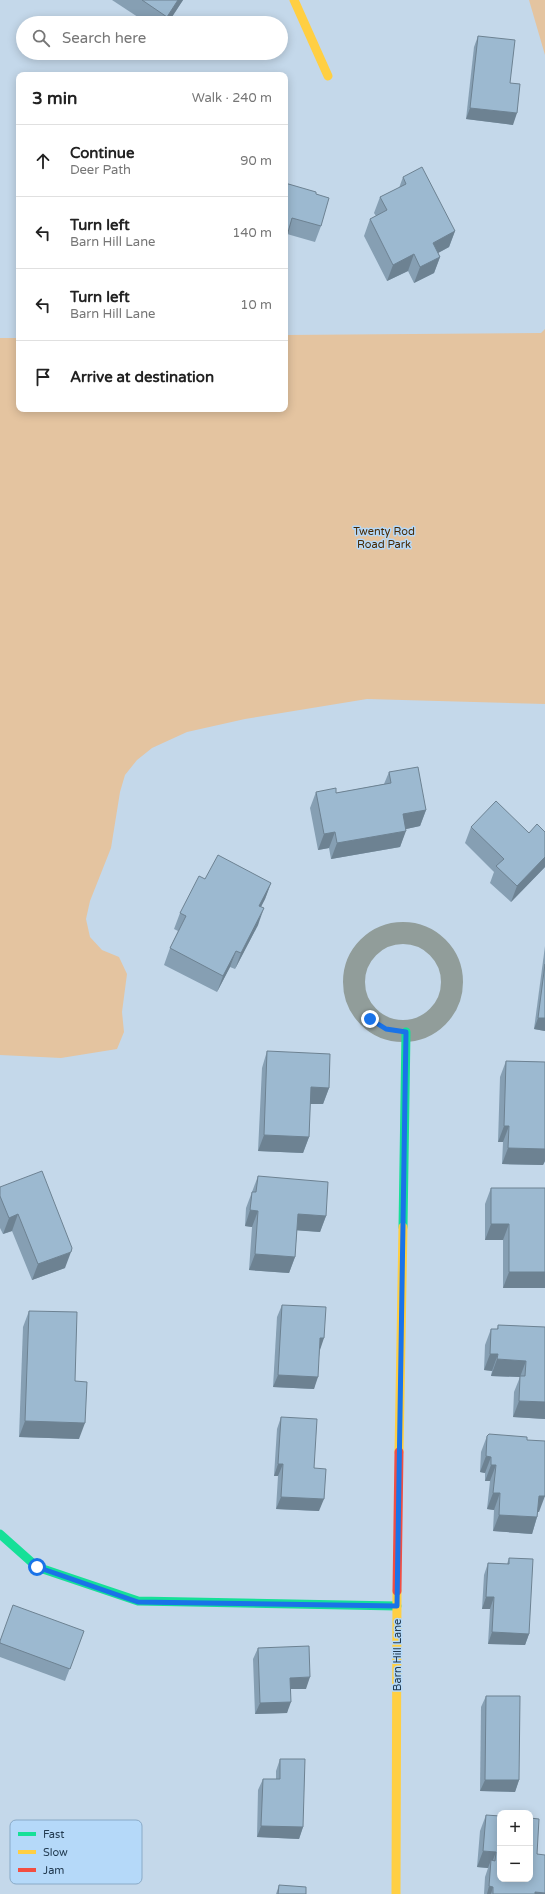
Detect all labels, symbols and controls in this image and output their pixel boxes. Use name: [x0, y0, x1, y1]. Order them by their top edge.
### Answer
search box: [16, 16, 288, 60]
icon: search: [30, 27, 52, 49]
text: Search here: [62, 29, 146, 47]
text: 3 min: [32, 88, 77, 109]
text: Walk · 240 m: [192, 90, 272, 106]
text: Continue: [70, 144, 134, 162]
icon: ahead: [32, 150, 54, 172]
text: 90 m: [240, 153, 272, 169]
text: Deer Path: [70, 162, 131, 178]
text: Turn left: [70, 216, 130, 234]
icon: left: [32, 222, 54, 244]
text: 140 m: [232, 225, 272, 241]
text: Barn Hill Lane: [70, 234, 155, 250]
text: Turn left: [70, 288, 130, 306]
icon: left: [32, 294, 54, 316]
text: 10 m: [240, 297, 272, 313]
text: Barn Hill Lane: [70, 306, 155, 322]
icon: arrive: [32, 366, 54, 388]
text: Arrive at destination: [70, 368, 214, 386]
park label: Twenty Rod Road Park: [353, 525, 415, 551]
route end: [361, 1010, 379, 1028]
route start: [28, 1558, 46, 1576]
street label: Barn Hill Lane: [391, 1619, 404, 1691]
map controls: [497, 1810, 533, 1882]
button: +: [497, 1810, 533, 1846]
legend: [10, 1820, 142, 1884]
text: Fast: [43, 1828, 64, 1841]
text: Slow: [43, 1846, 68, 1859]
button: −: [497, 1846, 533, 1882]
text: Jam: [43, 1864, 64, 1877]

